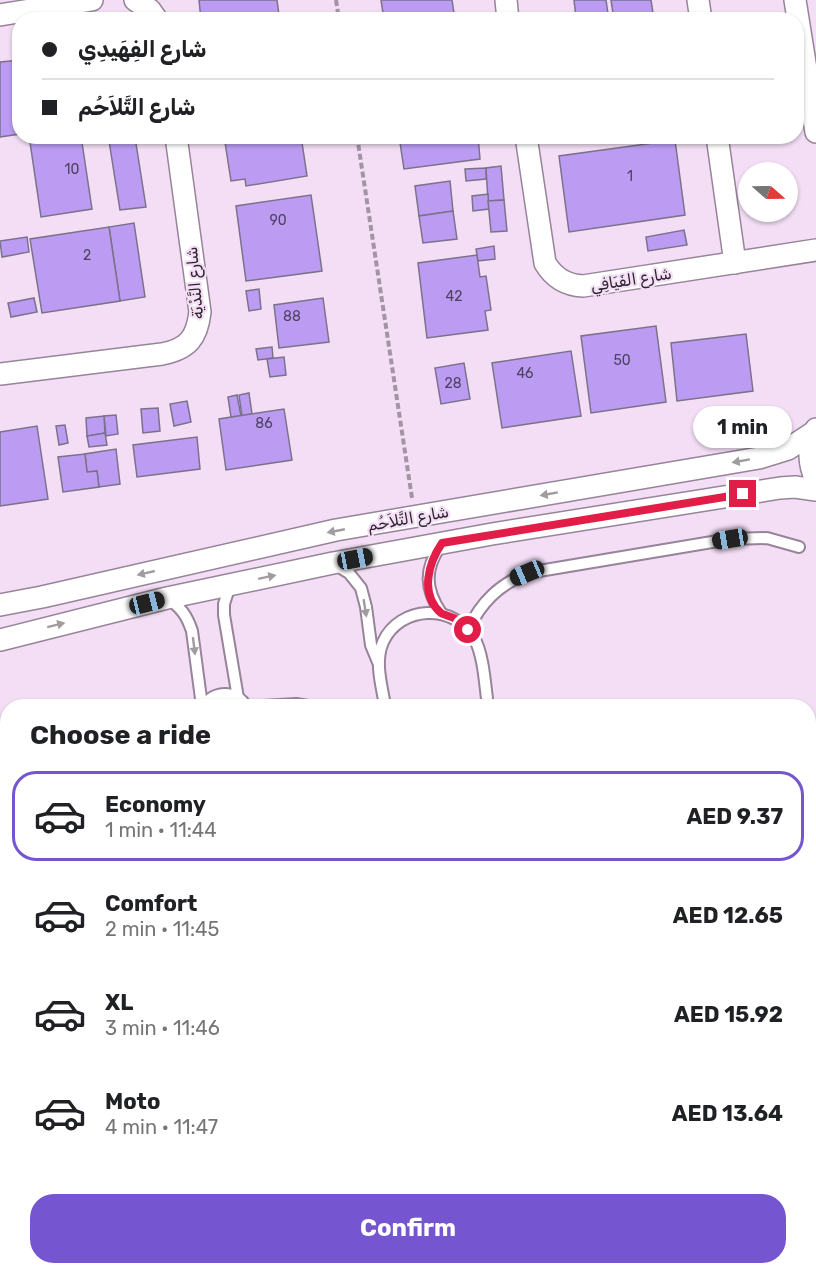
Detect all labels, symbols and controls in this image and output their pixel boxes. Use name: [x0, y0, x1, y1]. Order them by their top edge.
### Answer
text: شارع الفِهَيدِي: [78, 36, 206, 63]
text: شارع التَّلاَحُم: [78, 94, 195, 121]
house number: 10: [65, 161, 80, 178]
north arrow: [738, 162, 798, 222]
map controls: [738, 162, 798, 222]
house number: 1: [627, 168, 633, 185]
house number: 90: [269, 212, 287, 229]
street label: شارع النَّدْيَة: [182, 246, 209, 320]
house number: 2: [83, 247, 91, 264]
street label: شارع الفَيَافِي: [589, 264, 673, 298]
house number: 42: [446, 288, 462, 305]
house number: 88: [283, 308, 301, 325]
house number: 50: [613, 352, 631, 369]
house number: 46: [516, 365, 534, 382]
house number: 28: [444, 375, 462, 392]
callout: 1 min: [694, 407, 792, 449]
house number: 86: [255, 415, 273, 432]
text: 1 min: [717, 415, 768, 439]
one-way arrow: [732, 456, 751, 465]
route end: [729, 480, 756, 507]
one-way arrow: [539, 490, 558, 499]
street label: شارع التَّلاَحُم: [366, 502, 451, 537]
one-way arrow: [327, 527, 346, 536]
car: [711, 527, 749, 551]
car: [336, 547, 374, 571]
car: [507, 558, 547, 588]
one-way arrow: [137, 568, 155, 578]
one-way arrow: [258, 572, 277, 581]
car: [127, 590, 167, 616]
one-way arrow: [361, 599, 370, 618]
route start: [454, 616, 481, 643]
one-way arrow: [47, 620, 66, 630]
one-way arrow: [190, 637, 199, 656]
text: Choose a ride: [30, 719, 211, 751]
icon: car: [33, 789, 87, 843]
text: Economy: [105, 791, 206, 818]
text: AED 9.37: [686, 803, 783, 830]
text: 1 min · 11:44: [105, 818, 217, 842]
icon: car: [33, 888, 87, 942]
text: Comfort: [105, 890, 197, 917]
text: AED 12.65: [673, 902, 783, 929]
text: 2 min · 11:45: [105, 917, 219, 941]
icon: car: [33, 987, 87, 1041]
text: XL: [105, 989, 133, 1016]
text: AED 15.92: [674, 1001, 783, 1028]
text: 3 min · 11:46: [105, 1016, 220, 1040]
icon: car: [33, 1086, 87, 1140]
text: Moto: [105, 1088, 160, 1115]
text: AED 13.64: [672, 1100, 783, 1127]
text: 4 min · 11:47: [105, 1115, 218, 1139]
button: Confirm: [30, 1194, 786, 1263]

